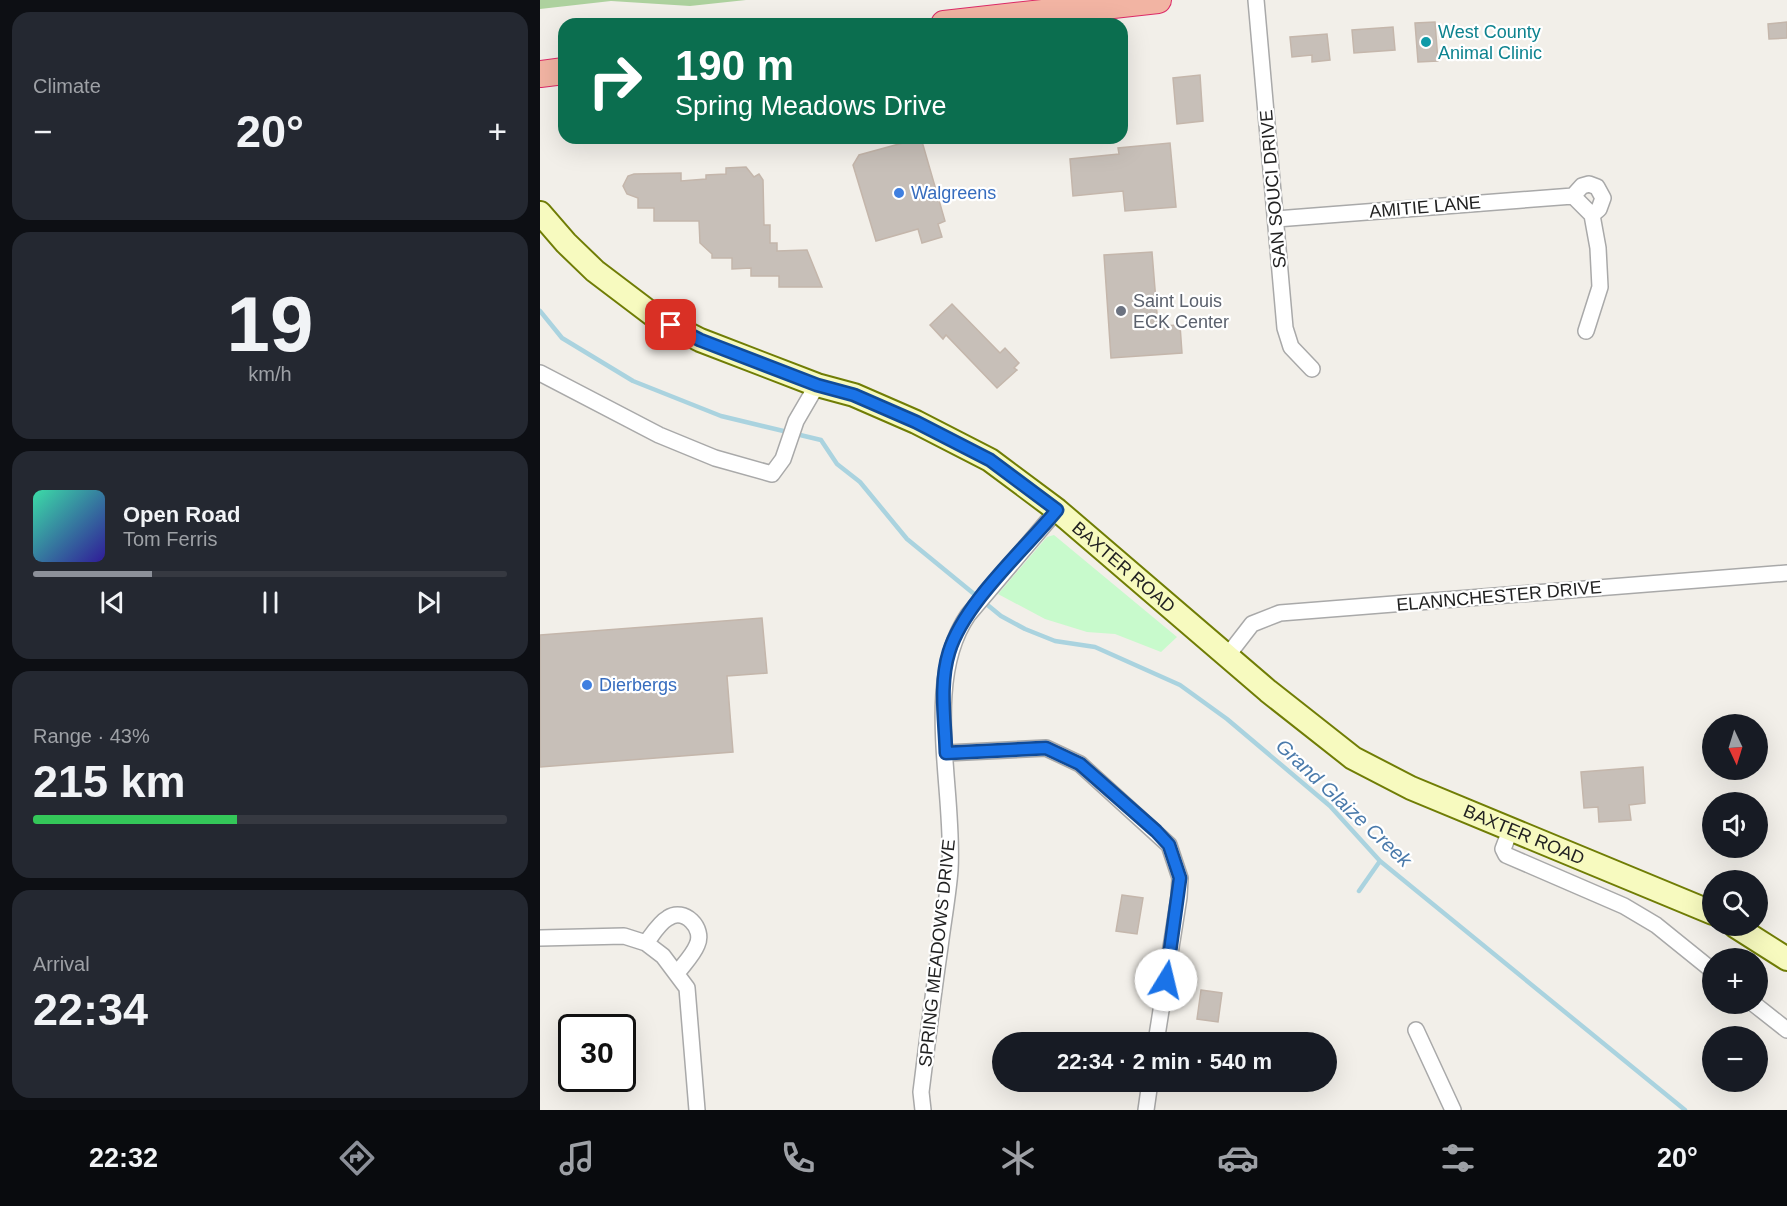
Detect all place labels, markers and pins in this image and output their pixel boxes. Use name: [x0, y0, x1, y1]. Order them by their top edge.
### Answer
place label: West County Animal Clinic: [1438, 22, 1542, 63]
marker: West County Animal Clinic: [1419, 35, 1433, 49]
place label: Walgreens: [911, 183, 996, 203]
marker: Walgreens: [892, 186, 906, 200]
place label: Saint Louis ECK Center: [1133, 291, 1229, 332]
pin: [645, 299, 696, 350]
marker: Saint Louis ECK Center: [1114, 304, 1128, 318]
place label: Dierbergs: [599, 675, 677, 695]
marker: Dierbergs: [580, 678, 594, 692]

